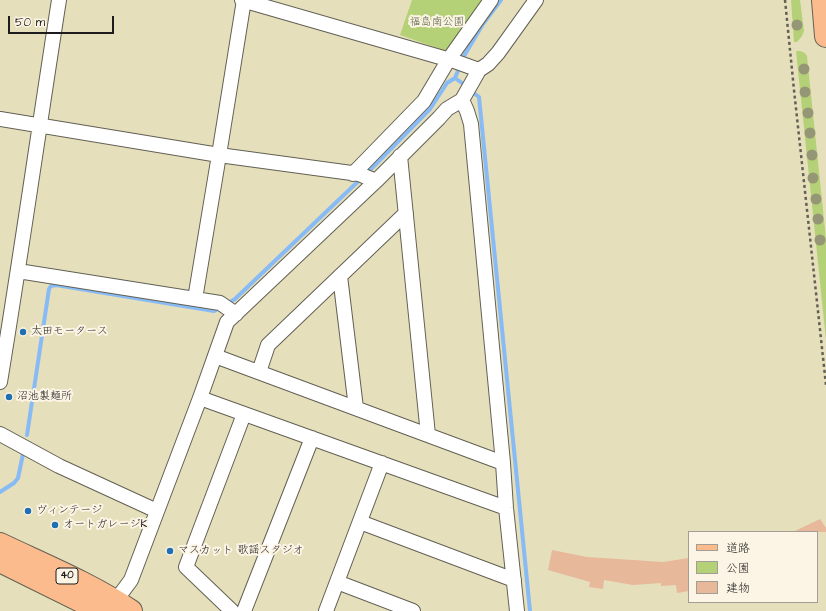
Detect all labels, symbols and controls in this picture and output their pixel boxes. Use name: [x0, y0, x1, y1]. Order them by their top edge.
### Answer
scale bar: [10, 8, 116, 34]
text: 50 m: [15, 14, 45, 31]
park label: 福島南公園: [410, 16, 464, 30]
place label: 太田モータース: [31, 325, 108, 339]
marker: 太田モータース: [18, 327, 28, 337]
place label: 沼池製麺所: [17, 390, 72, 404]
marker: 沼池製麺所: [4, 392, 14, 402]
place label: ヴィンテージ: [36, 504, 102, 518]
marker: ヴィンテージ: [23, 506, 33, 516]
place label: オートガレージK: [63, 518, 147, 532]
marker: オートガレージK: [50, 520, 60, 530]
legend: [688, 531, 818, 603]
text: 道路: [726, 540, 750, 557]
place label: マスカット 歌謡スタジオ: [178, 544, 303, 558]
marker: マスカット 歌謡スタジオ: [165, 546, 175, 556]
text: 公園: [726, 560, 750, 577]
road number: 40: [56, 568, 78, 584]
text: 建物: [726, 580, 750, 597]

